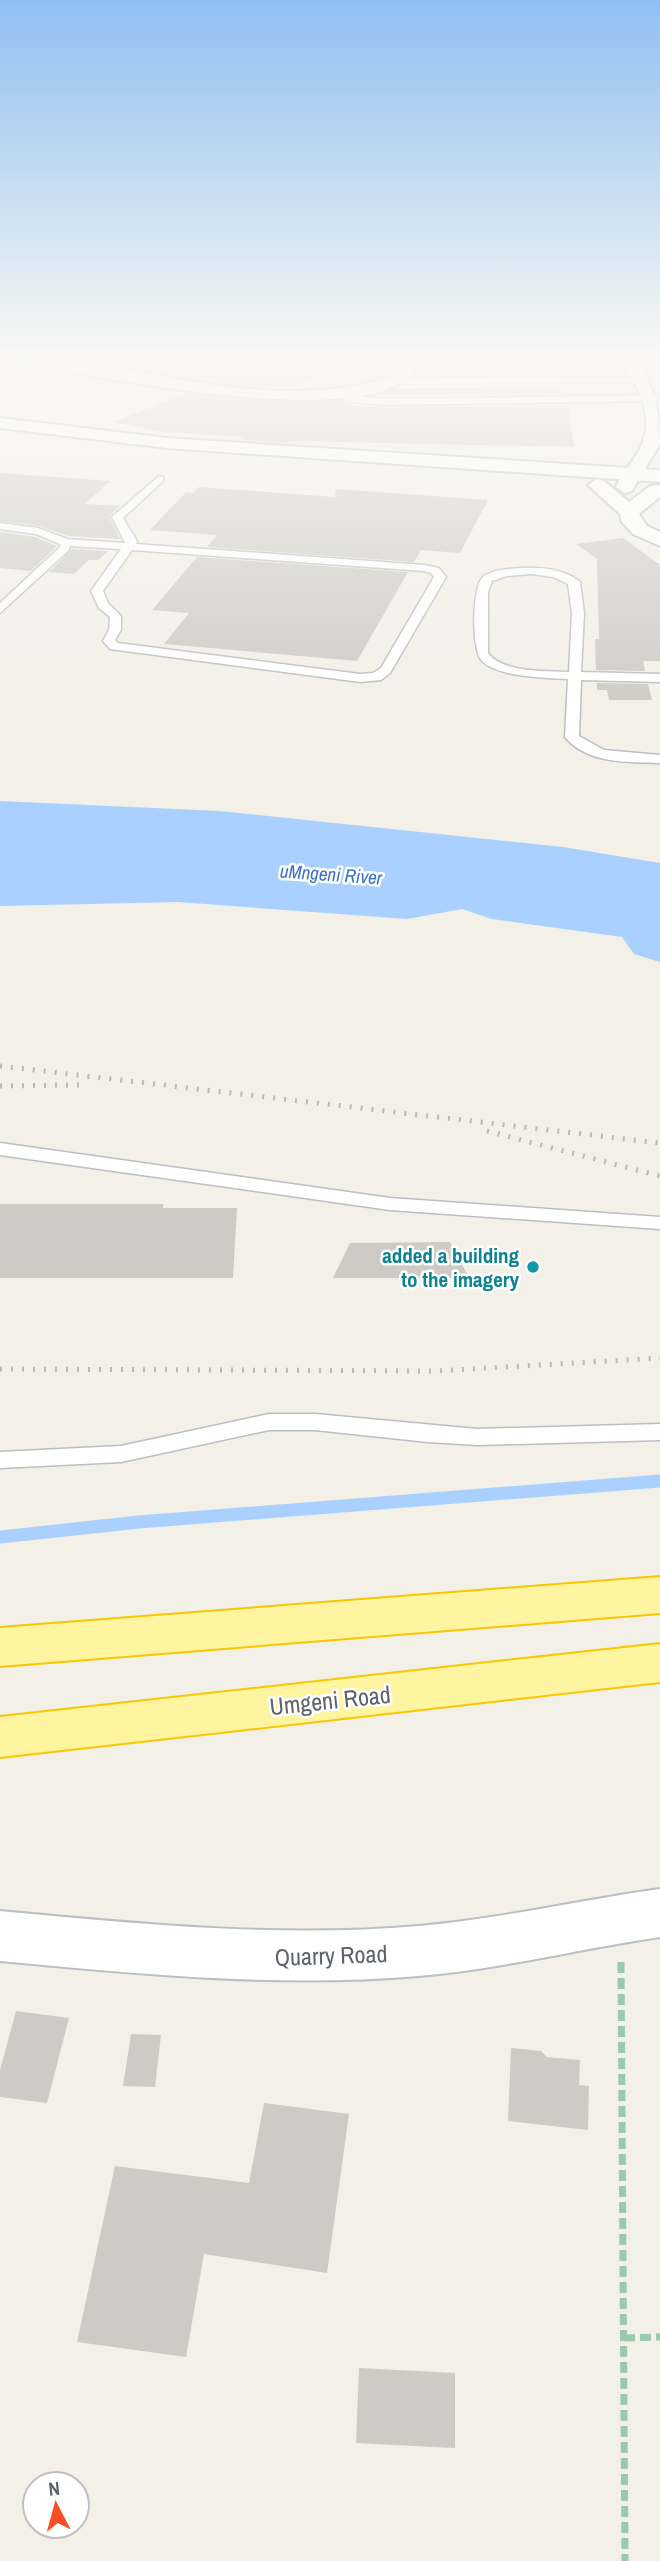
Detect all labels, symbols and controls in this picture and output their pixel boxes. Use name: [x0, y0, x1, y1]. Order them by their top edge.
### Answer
water label: uMngeni River: [279, 857, 384, 891]
place label: added a building to the imagery: [382, 1241, 519, 1294]
marker: added a building to the imagery: [525, 1259, 541, 1275]
street label: Umgeni Road: [268, 1678, 392, 1722]
street label: Quarry Road: [274, 1937, 388, 1973]
north arrow: [21, 2470, 91, 2540]
text: N: [47, 2475, 61, 2502]

